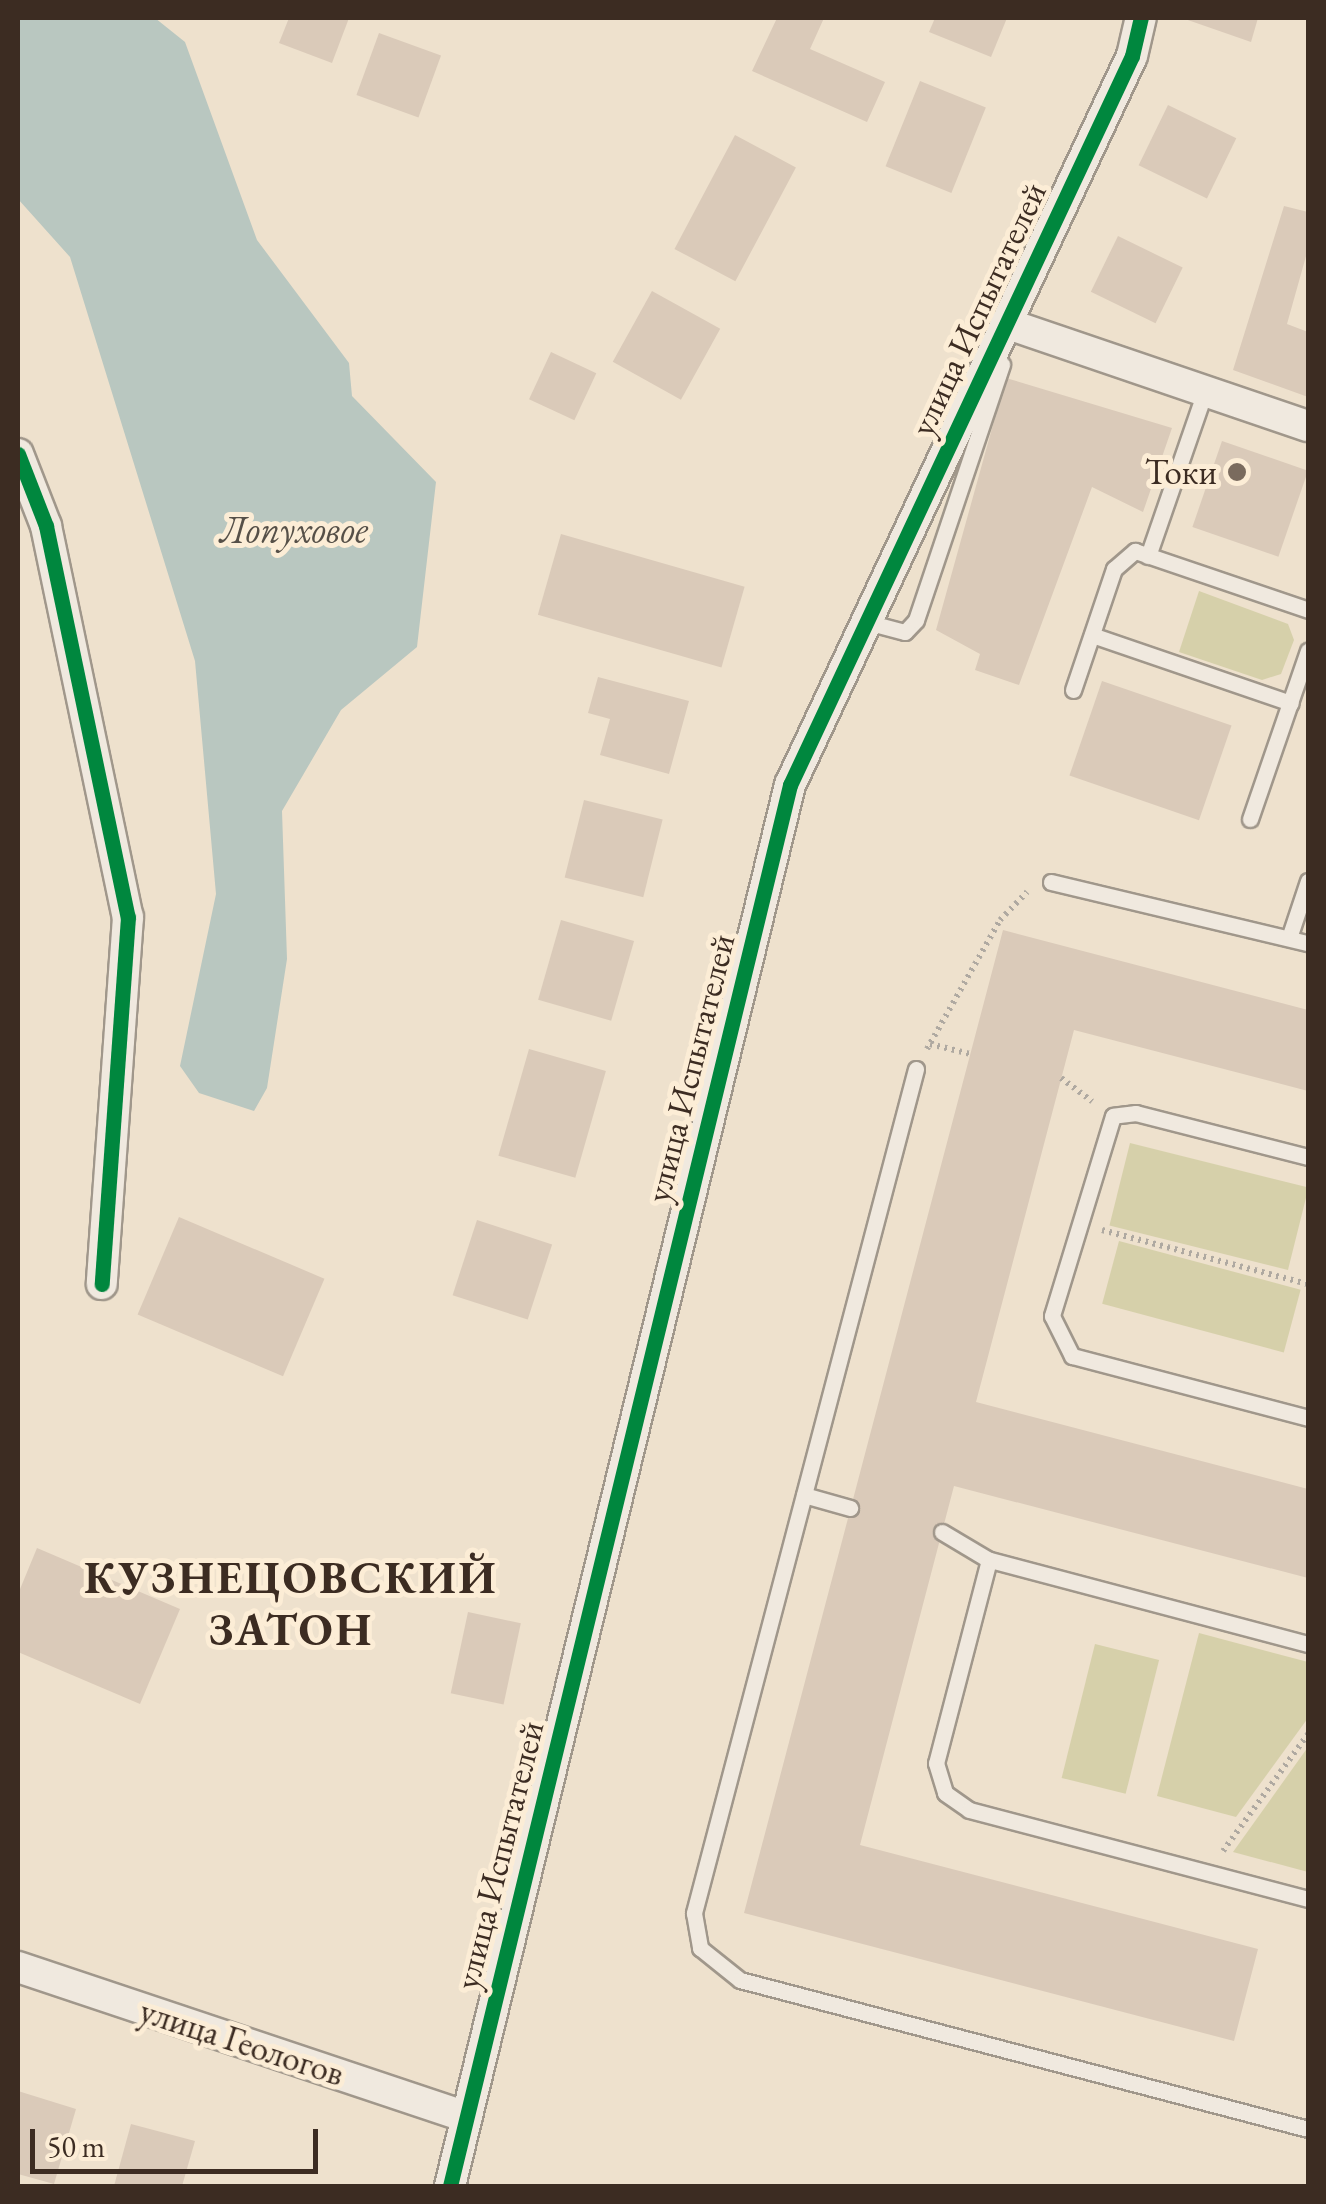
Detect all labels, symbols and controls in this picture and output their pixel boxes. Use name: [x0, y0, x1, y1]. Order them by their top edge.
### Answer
street label: улица Испытателей: [901, 176, 1055, 442]
place label: Токи: [1145, 451, 1217, 493]
marker: Токи: [1226, 461, 1248, 483]
water label: Лопуховое: [220, 506, 368, 552]
street label: улица Испытателей: [636, 930, 744, 1206]
district label: КУЗНЕЦОВСКИЙ ЗАТОН: [84, 1551, 498, 1657]
street label: улица Испытателей: [445, 1717, 553, 1993]
street label: улица Геологов: [135, 1989, 349, 2095]
scale bar: [35, 2109, 322, 2171]
text: 50 m: [47, 2127, 105, 2166]

